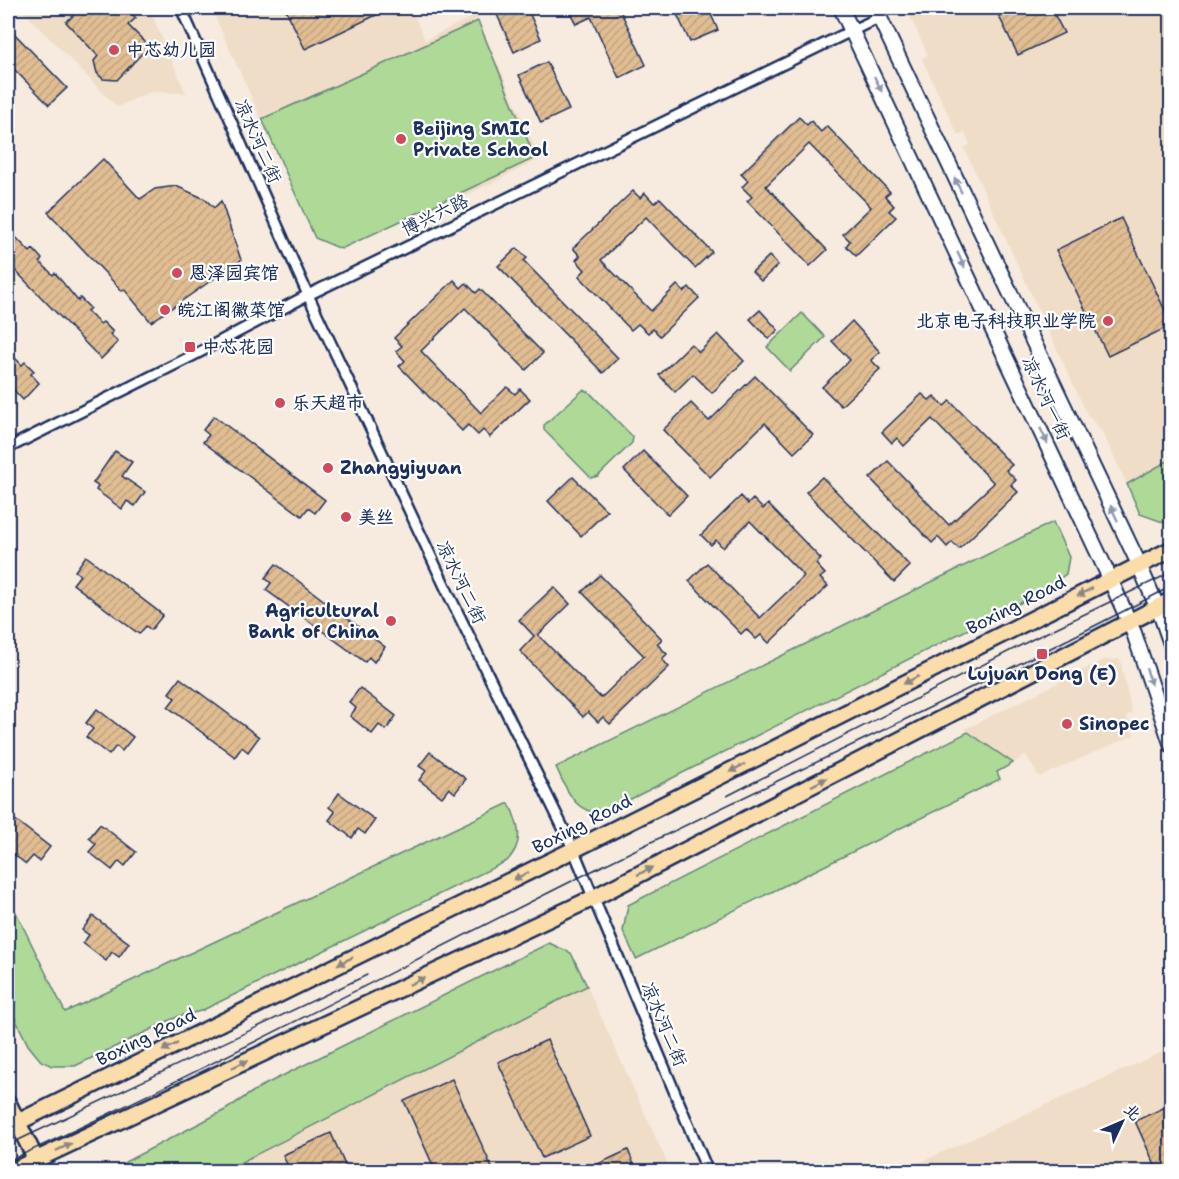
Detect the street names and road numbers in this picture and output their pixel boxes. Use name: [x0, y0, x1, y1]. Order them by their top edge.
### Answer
street label: 凉水河二街: [229, 95, 287, 187]
street label: 博兴六路: [397, 188, 473, 242]
street label: 凉水河一街: [1016, 352, 1076, 444]
street label: 凉水河二街: [430, 536, 492, 628]
street label: Boxing Road: [962, 570, 1070, 640]
street label: Boxing Road: [528, 789, 636, 859]
street label: 凉水河二街: [635, 978, 693, 1070]
street label: Boxing Road: [92, 1002, 200, 1072]

